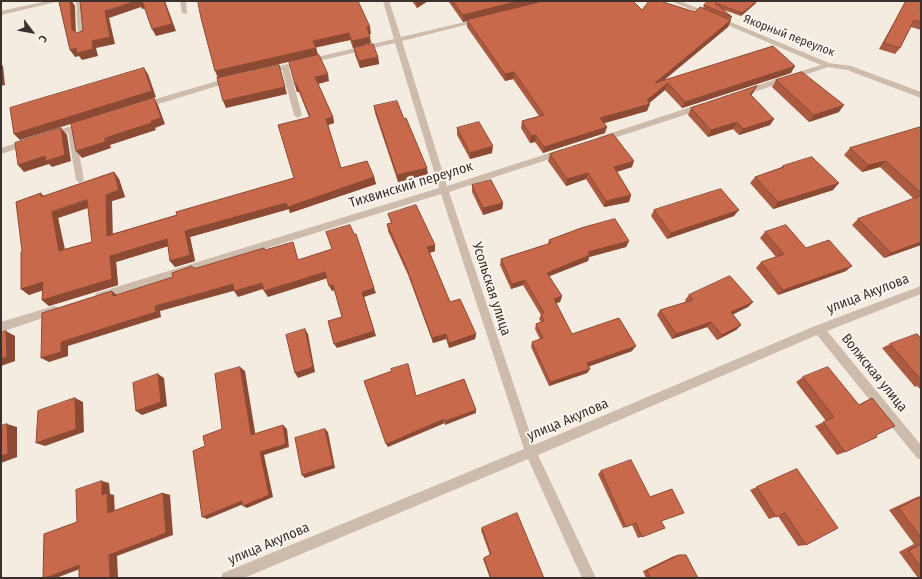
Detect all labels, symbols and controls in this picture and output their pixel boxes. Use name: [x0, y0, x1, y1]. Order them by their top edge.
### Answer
north arrow: [12, 12, 52, 52]
street label: Якорный переулок: [741, 12, 837, 60]
text: С: [36, 33, 50, 45]
street label: Тихвинский переулок: [347, 158, 475, 212]
street label: Усольская улица: [468, 240, 514, 338]
street label: улица Акулова: [825, 271, 911, 317]
street label: Волжская улица: [837, 331, 911, 415]
street label: улица Акулова: [525, 395, 611, 445]
street label: улица Акулова: [226, 519, 312, 569]

